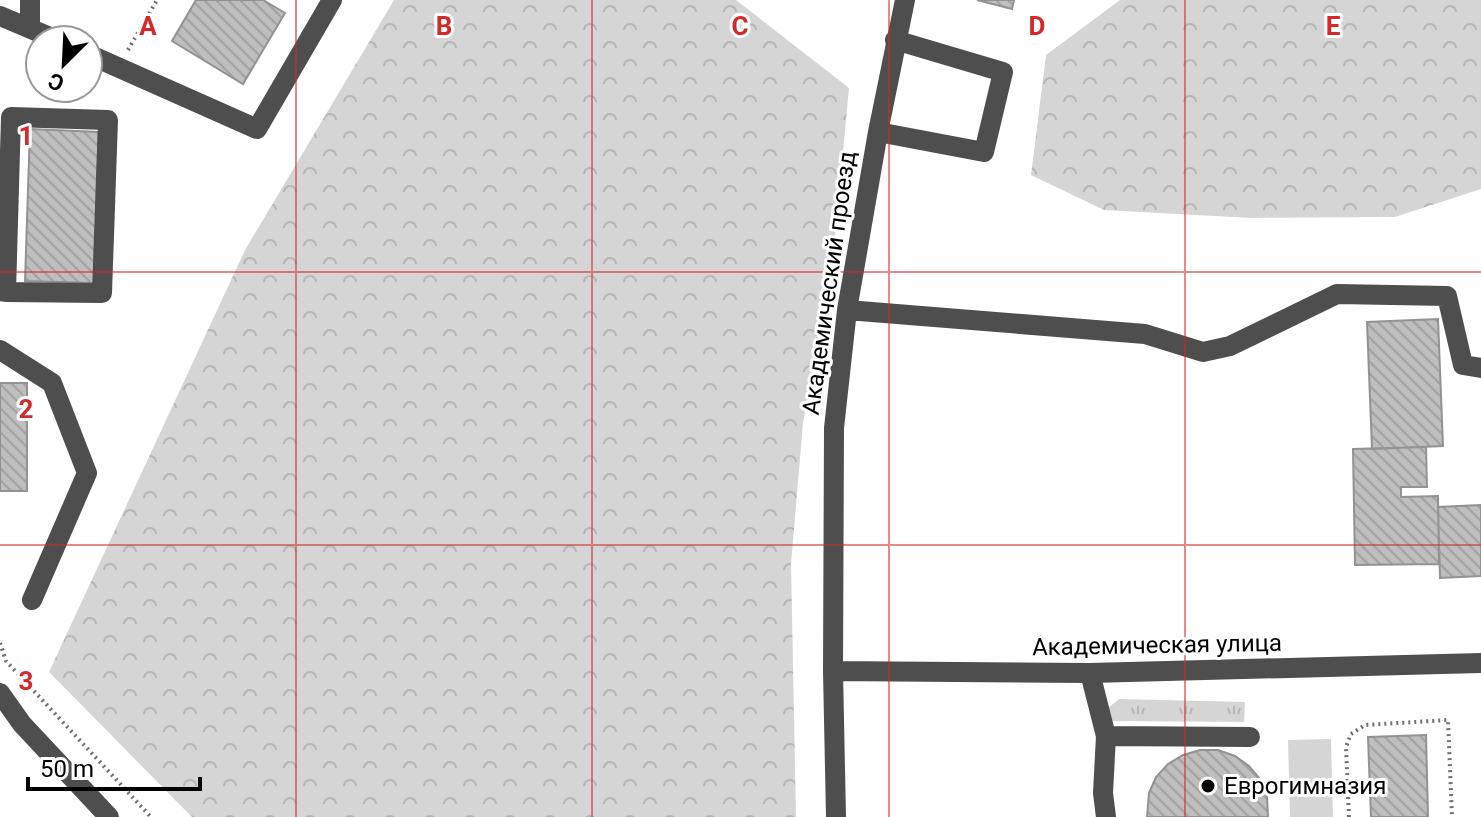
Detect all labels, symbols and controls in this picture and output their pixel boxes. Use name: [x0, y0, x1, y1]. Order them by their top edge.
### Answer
text: A: [139, 11, 157, 41]
text: B: [436, 11, 452, 41]
text: C: [731, 11, 749, 41]
text: D: [1029, 11, 1045, 41]
text: E: [1326, 11, 1341, 41]
north arrow: [24, 24, 104, 104]
text: С: [44, 67, 68, 96]
text: 1: [19, 121, 33, 151]
street label: Академический проезд: [797, 149, 861, 417]
text: 2: [19, 394, 33, 424]
street label: Академическая улица: [1032, 629, 1282, 661]
text: 3: [19, 666, 33, 696]
scale bar: [28, 741, 200, 791]
text: 50 m: [40, 755, 94, 783]
place label: Еврогимназия: [1224, 772, 1386, 800]
marker: Еврогимназия: [1199, 777, 1217, 795]

